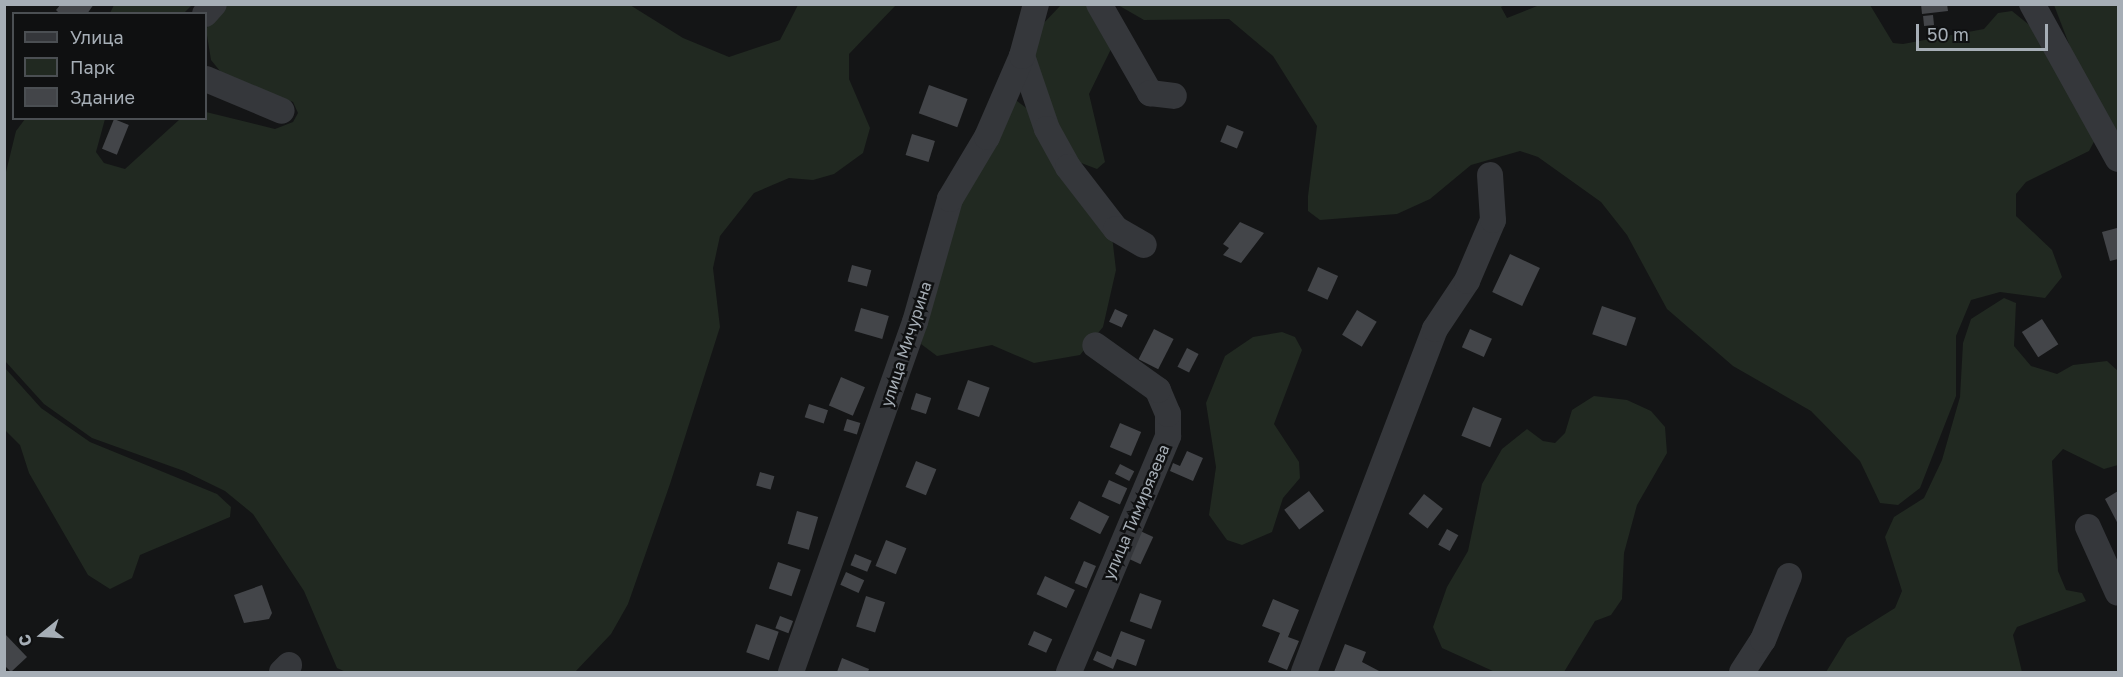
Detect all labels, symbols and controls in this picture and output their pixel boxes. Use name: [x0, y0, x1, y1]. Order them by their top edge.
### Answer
legend: [12, 12, 207, 120]
scale bar: [1919, 12, 2051, 50]
text: 50 m: [1927, 23, 1969, 45]
text: Улица: [70, 26, 124, 48]
text: Парк: [70, 56, 115, 78]
text: Здание: [70, 86, 135, 108]
street label: улица Мичурина: [877, 279, 935, 409]
street label: улица Тимирязева: [1099, 441, 1173, 583]
north arrow: [12, 605, 72, 665]
text: С: [14, 632, 36, 649]

